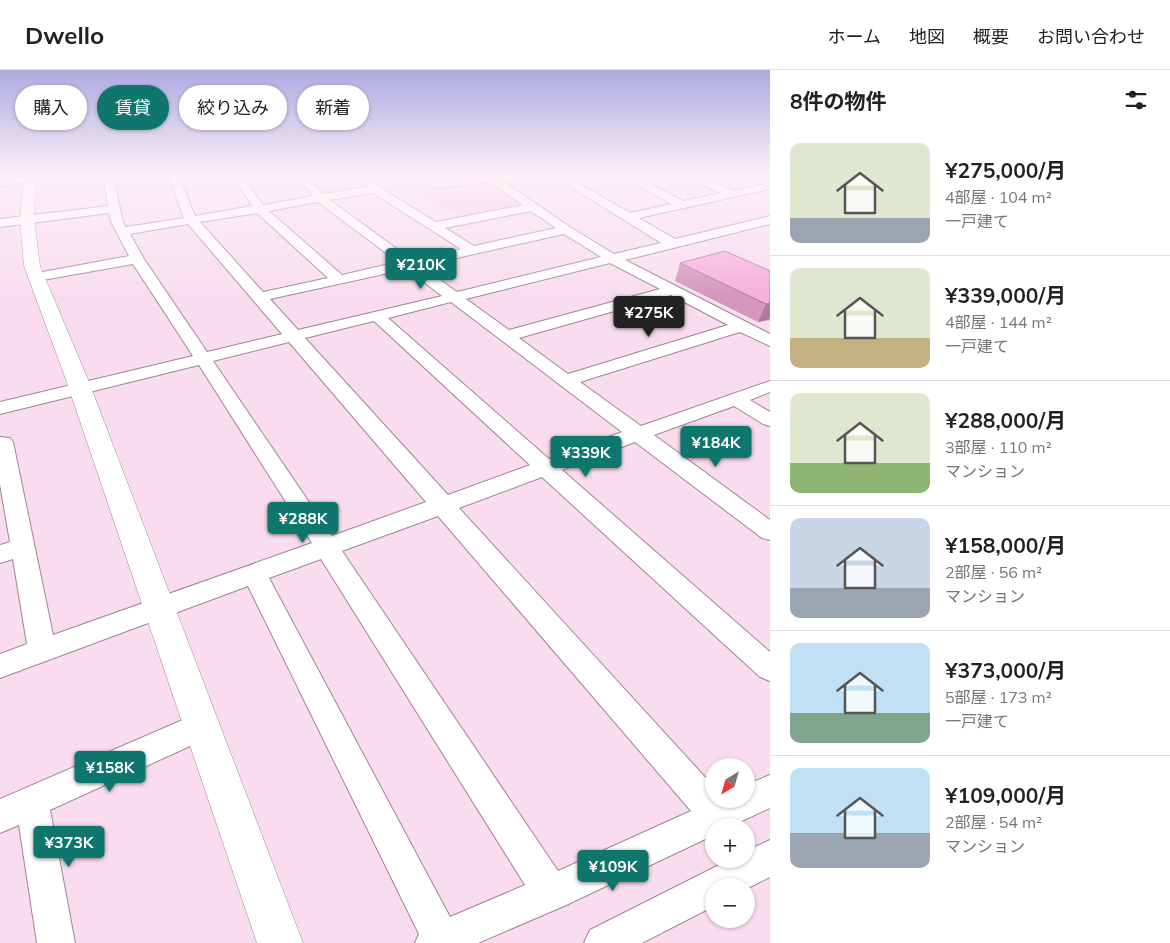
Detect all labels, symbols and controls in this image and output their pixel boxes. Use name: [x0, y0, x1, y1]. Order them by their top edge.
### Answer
text: Dwello: [25, 20, 104, 50]
text: ホーム: [828, 25, 881, 48]
text: 地図: [909, 25, 945, 48]
text: 概要: [973, 25, 1009, 48]
text: お問い合わせ: [1037, 25, 1145, 48]
chip: 購入: [15, 85, 87, 130]
chip: 賃貸: [97, 85, 169, 130]
chip: 絞り込み: [179, 85, 287, 130]
chip: 新着: [297, 85, 369, 130]
icon: filters: [1122, 86, 1150, 114]
text: 8件の物件: [790, 88, 887, 114]
text: ¥275,000/月: [945, 157, 1066, 183]
icon: home: [830, 163, 890, 223]
text: 4部屋 · 104 m²: [945, 187, 1052, 207]
text: 一戸建て: [945, 211, 1009, 231]
pin: ¥210K: [386, 248, 456, 290]
text: ¥210K: [396, 254, 446, 274]
text: ¥339,000/月: [945, 282, 1066, 308]
icon: home: [830, 288, 890, 348]
pin: ¥275K: [614, 296, 684, 338]
text: ¥275K: [624, 302, 674, 322]
text: 4部屋 · 144 m²: [945, 312, 1052, 332]
text: 一戸建て: [945, 336, 1009, 356]
text: ¥288,000/月: [945, 407, 1066, 433]
icon: home: [830, 413, 890, 473]
pin: ¥184K: [681, 426, 751, 468]
text: ¥184K: [691, 432, 741, 452]
pin: ¥339K: [551, 436, 621, 478]
text: 3部屋 · 110 m²: [945, 437, 1052, 457]
text: ¥339K: [561, 442, 611, 462]
text: マンション: [945, 461, 1025, 481]
pin: ¥288K: [268, 502, 338, 544]
text: ¥288K: [278, 508, 328, 528]
text: ¥158,000/月: [945, 532, 1066, 558]
icon: home: [830, 538, 890, 598]
text: 2部屋 · 56 m²: [945, 562, 1042, 582]
text: マンション: [945, 586, 1025, 606]
text: ¥373,000/月: [945, 657, 1066, 683]
icon: home: [830, 663, 890, 723]
text: 5部屋 · 173 m²: [945, 687, 1052, 707]
text: 一戸建て: [945, 711, 1009, 731]
pin: ¥158K: [75, 750, 145, 793]
text: ¥158K: [85, 757, 135, 777]
north arrow: [705, 758, 755, 808]
map controls: [705, 758, 755, 928]
text: ¥109,000/月: [945, 782, 1066, 808]
icon: home: [830, 788, 890, 848]
text: 2部屋 · 54 m²: [945, 812, 1042, 832]
button: +: [705, 818, 755, 868]
pin: ¥373K: [34, 826, 104, 868]
text: ¥373K: [44, 832, 94, 852]
text: マンション: [945, 836, 1025, 856]
pin: ¥109K: [578, 850, 648, 892]
text: ¥109K: [588, 856, 638, 876]
button: −: [705, 878, 755, 928]

